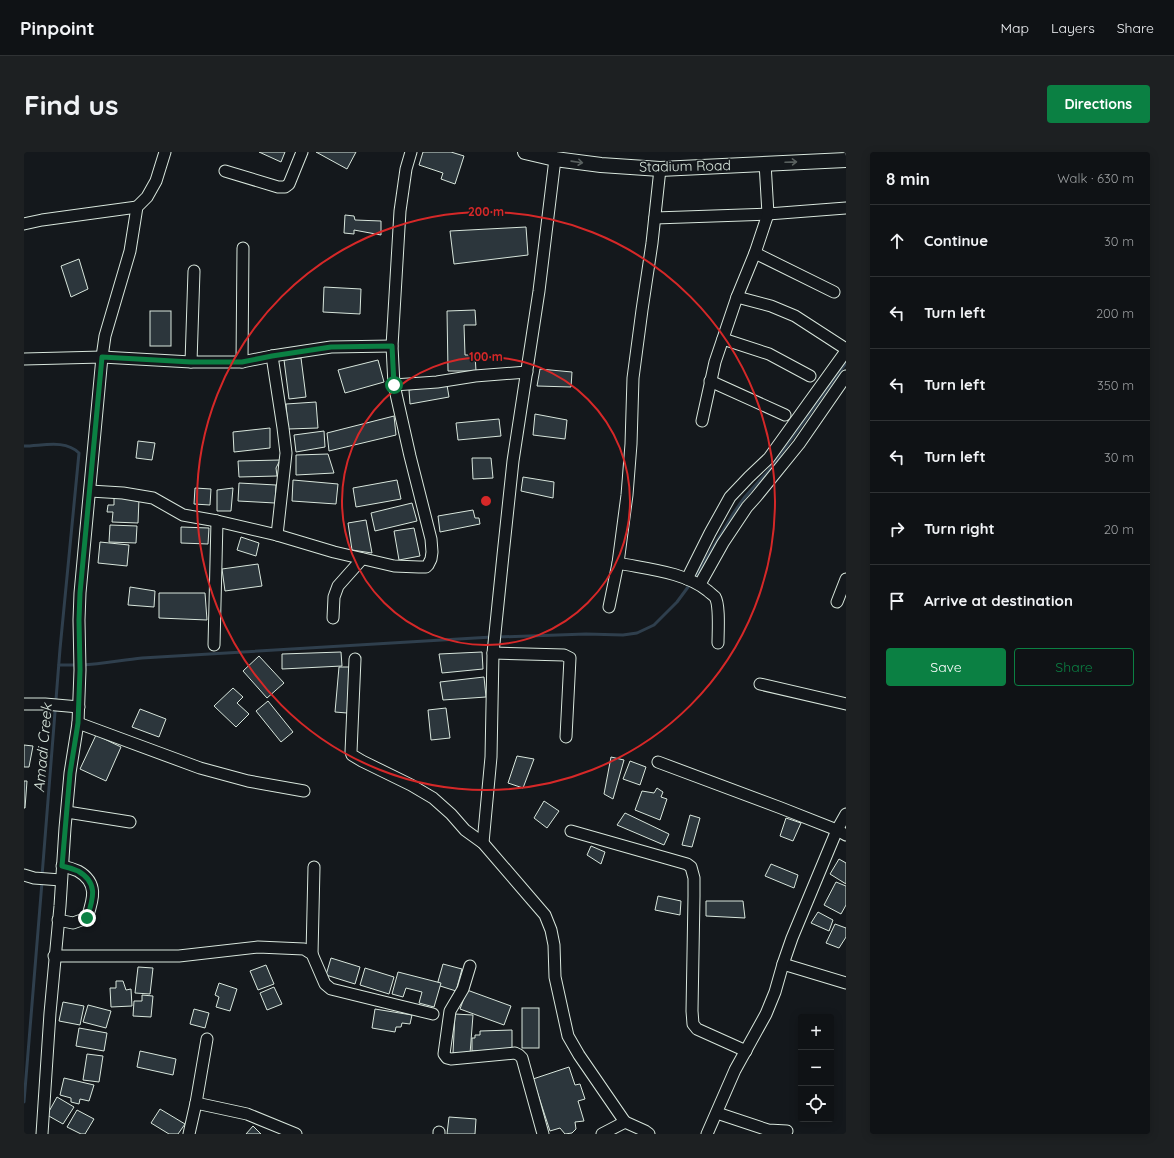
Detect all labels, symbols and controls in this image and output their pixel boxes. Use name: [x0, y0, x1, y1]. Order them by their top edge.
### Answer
text: Pinpoint: [20, 16, 95, 40]
text: Map: [1000, 19, 1029, 37]
text: Layers: [1051, 19, 1095, 37]
text: Share: [1117, 19, 1154, 37]
button: Directions: [1047, 85, 1150, 123]
text: Find us: [24, 87, 118, 122]
street label: Stadium Road: [639, 156, 731, 176]
one-way arrow: [570, 158, 583, 166]
one-way arrow: [784, 159, 797, 166]
text: 8 min: [886, 168, 930, 189]
text: Walk · 630 m: [1057, 170, 1134, 186]
text: 200 m: [468, 204, 504, 219]
icon: ahead: [886, 230, 908, 252]
text: Continue: [924, 231, 988, 250]
text: 30 m: [1104, 233, 1134, 249]
icon: left: [886, 302, 908, 324]
text: Turn left: [924, 303, 986, 322]
text: 200 m: [1096, 305, 1134, 321]
text: 100 m: [469, 349, 503, 364]
icon: left: [886, 374, 908, 396]
text: Turn left: [924, 375, 986, 394]
route start: [385, 376, 403, 394]
text: 350 m: [1097, 377, 1134, 393]
icon: left: [886, 446, 908, 468]
text: Turn left: [924, 447, 986, 466]
text: 30 m: [1104, 449, 1134, 465]
centre of rings: [479, 494, 493, 508]
icon: right: [886, 518, 908, 540]
text: Turn right: [924, 519, 995, 538]
text: 20 m: [1104, 521, 1134, 537]
icon: arrive: [886, 590, 908, 612]
text: Arrive at destination: [924, 591, 1073, 610]
button: Save: [886, 648, 1006, 686]
button: Share: [1014, 648, 1134, 686]
water label: Amadi Creek: [29, 701, 56, 793]
route end: [78, 909, 96, 927]
map controls: [798, 1014, 834, 1122]
button: +: [798, 1014, 834, 1050]
button: −: [798, 1050, 834, 1086]
button: locate: [798, 1086, 834, 1122]

